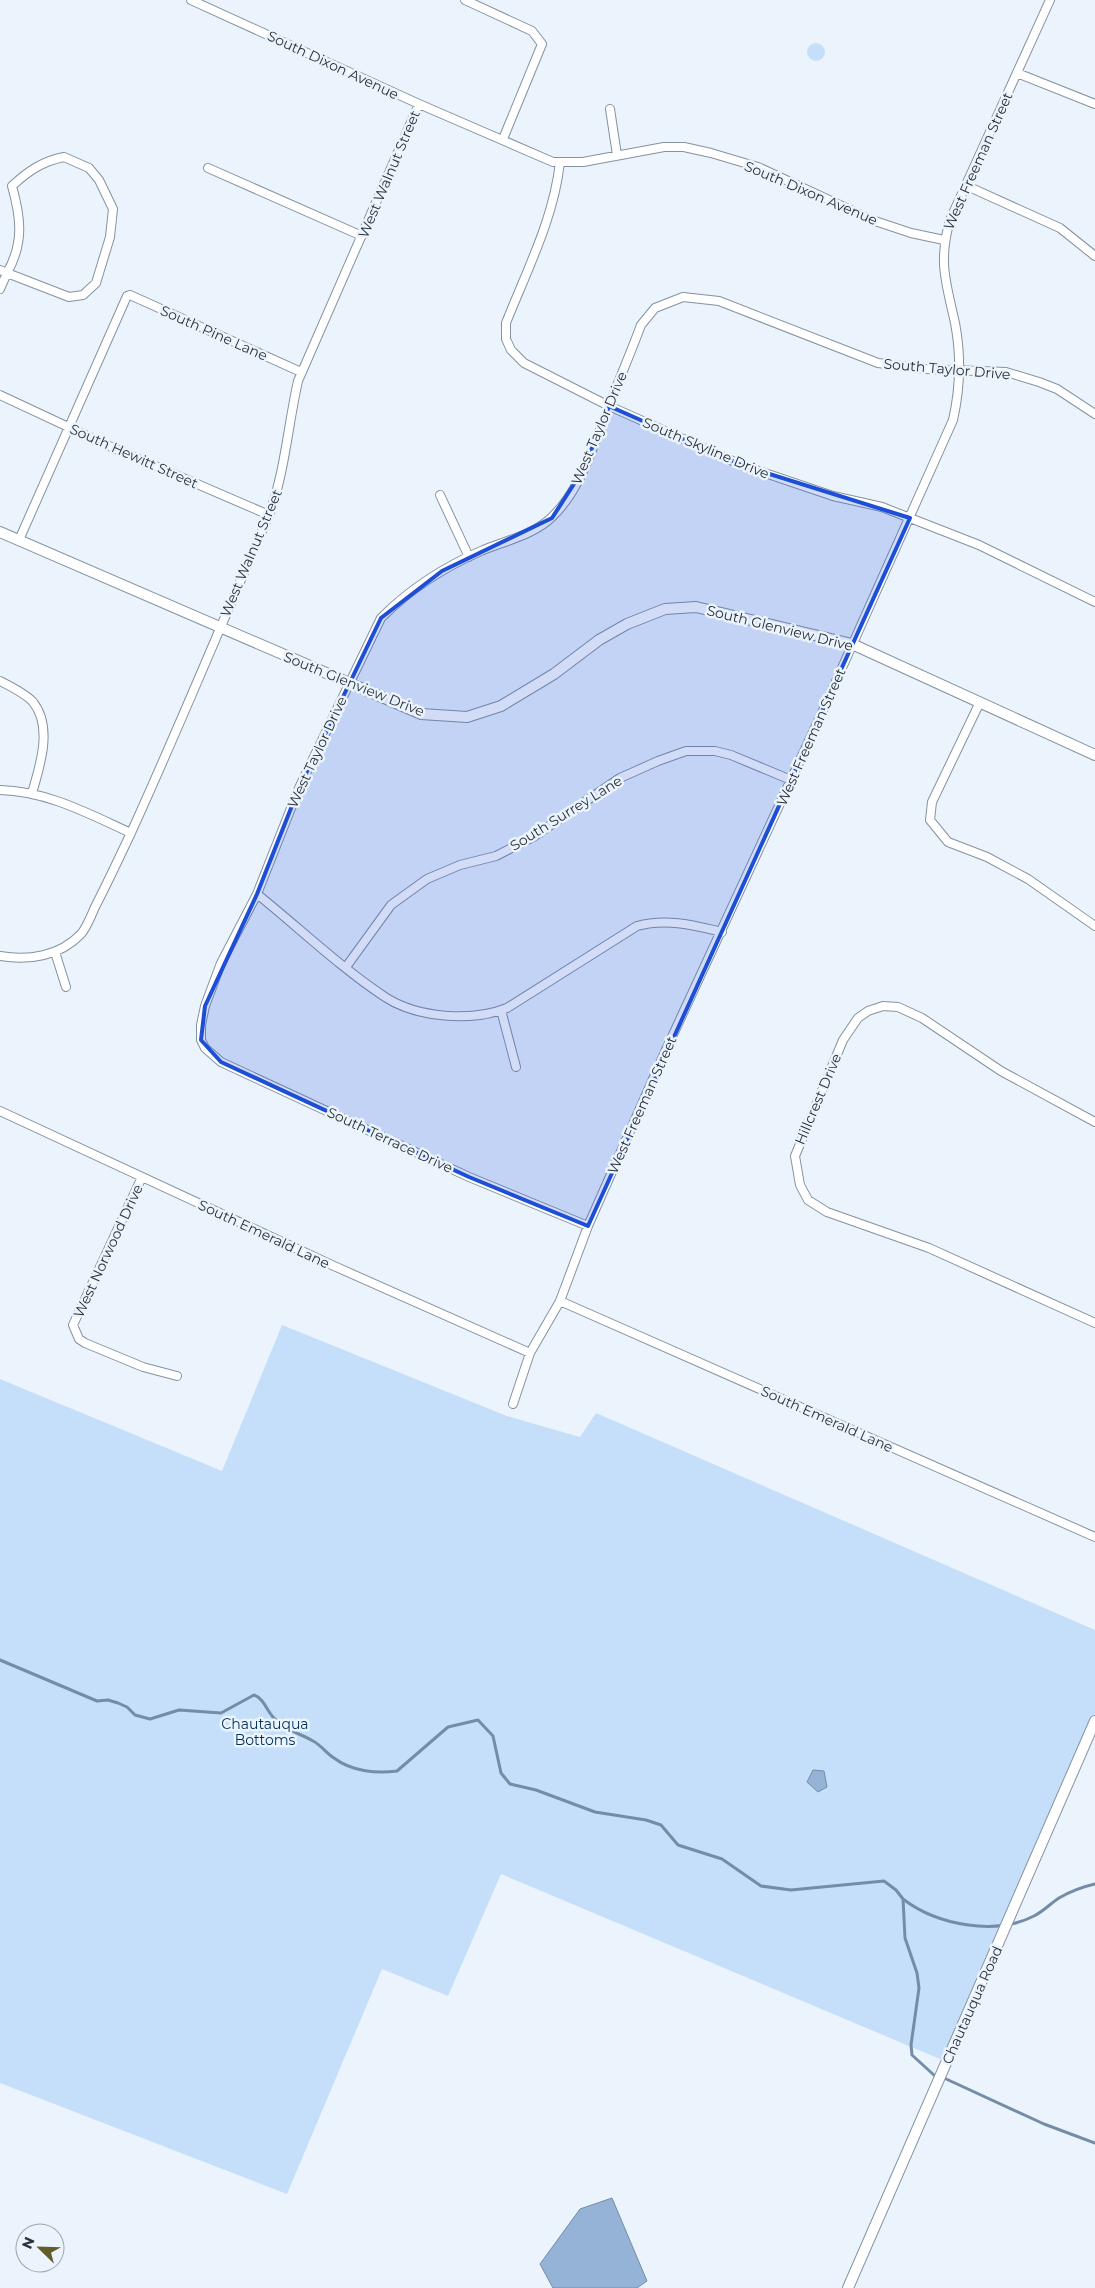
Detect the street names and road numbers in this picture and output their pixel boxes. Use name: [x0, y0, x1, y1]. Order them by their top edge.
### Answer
street label: South Dixon Avenue: [264, 27, 402, 103]
street label: West Freeman Street: [939, 89, 1017, 233]
street label: West Walnut Street: [354, 107, 424, 240]
street label: South Dixon Avenue: [742, 157, 880, 229]
street label: South Pine Lane: [158, 301, 270, 365]
street label: South Taylor Drive: [883, 354, 1011, 384]
street label: West Taylor Drive: [567, 369, 631, 487]
street label: South Skyline Drive: [640, 413, 772, 483]
street label: South Hewitt Street: [67, 420, 201, 493]
street label: West Walnut Street: [216, 486, 286, 619]
street label: South Glenview Drive: [705, 601, 855, 655]
street label: South Glenview Drive: [281, 648, 427, 720]
street label: West Freeman Street: [772, 665, 850, 809]
street label: West Taylor Drive: [283, 693, 351, 811]
street label: South Surrey Lane: [507, 771, 625, 855]
street label: West Freeman Street: [603, 1033, 681, 1177]
street label: Hillcrest Drive: [791, 1051, 845, 1147]
street label: South Terrace Drive: [324, 1103, 456, 1177]
street label: West Norwood Drive: [69, 1182, 147, 1320]
street label: South Emerald Lane: [195, 1196, 333, 1272]
street label: South Emerald Lane: [758, 1382, 896, 1456]
street label: Chautauqua Road: [938, 1943, 1006, 2067]

